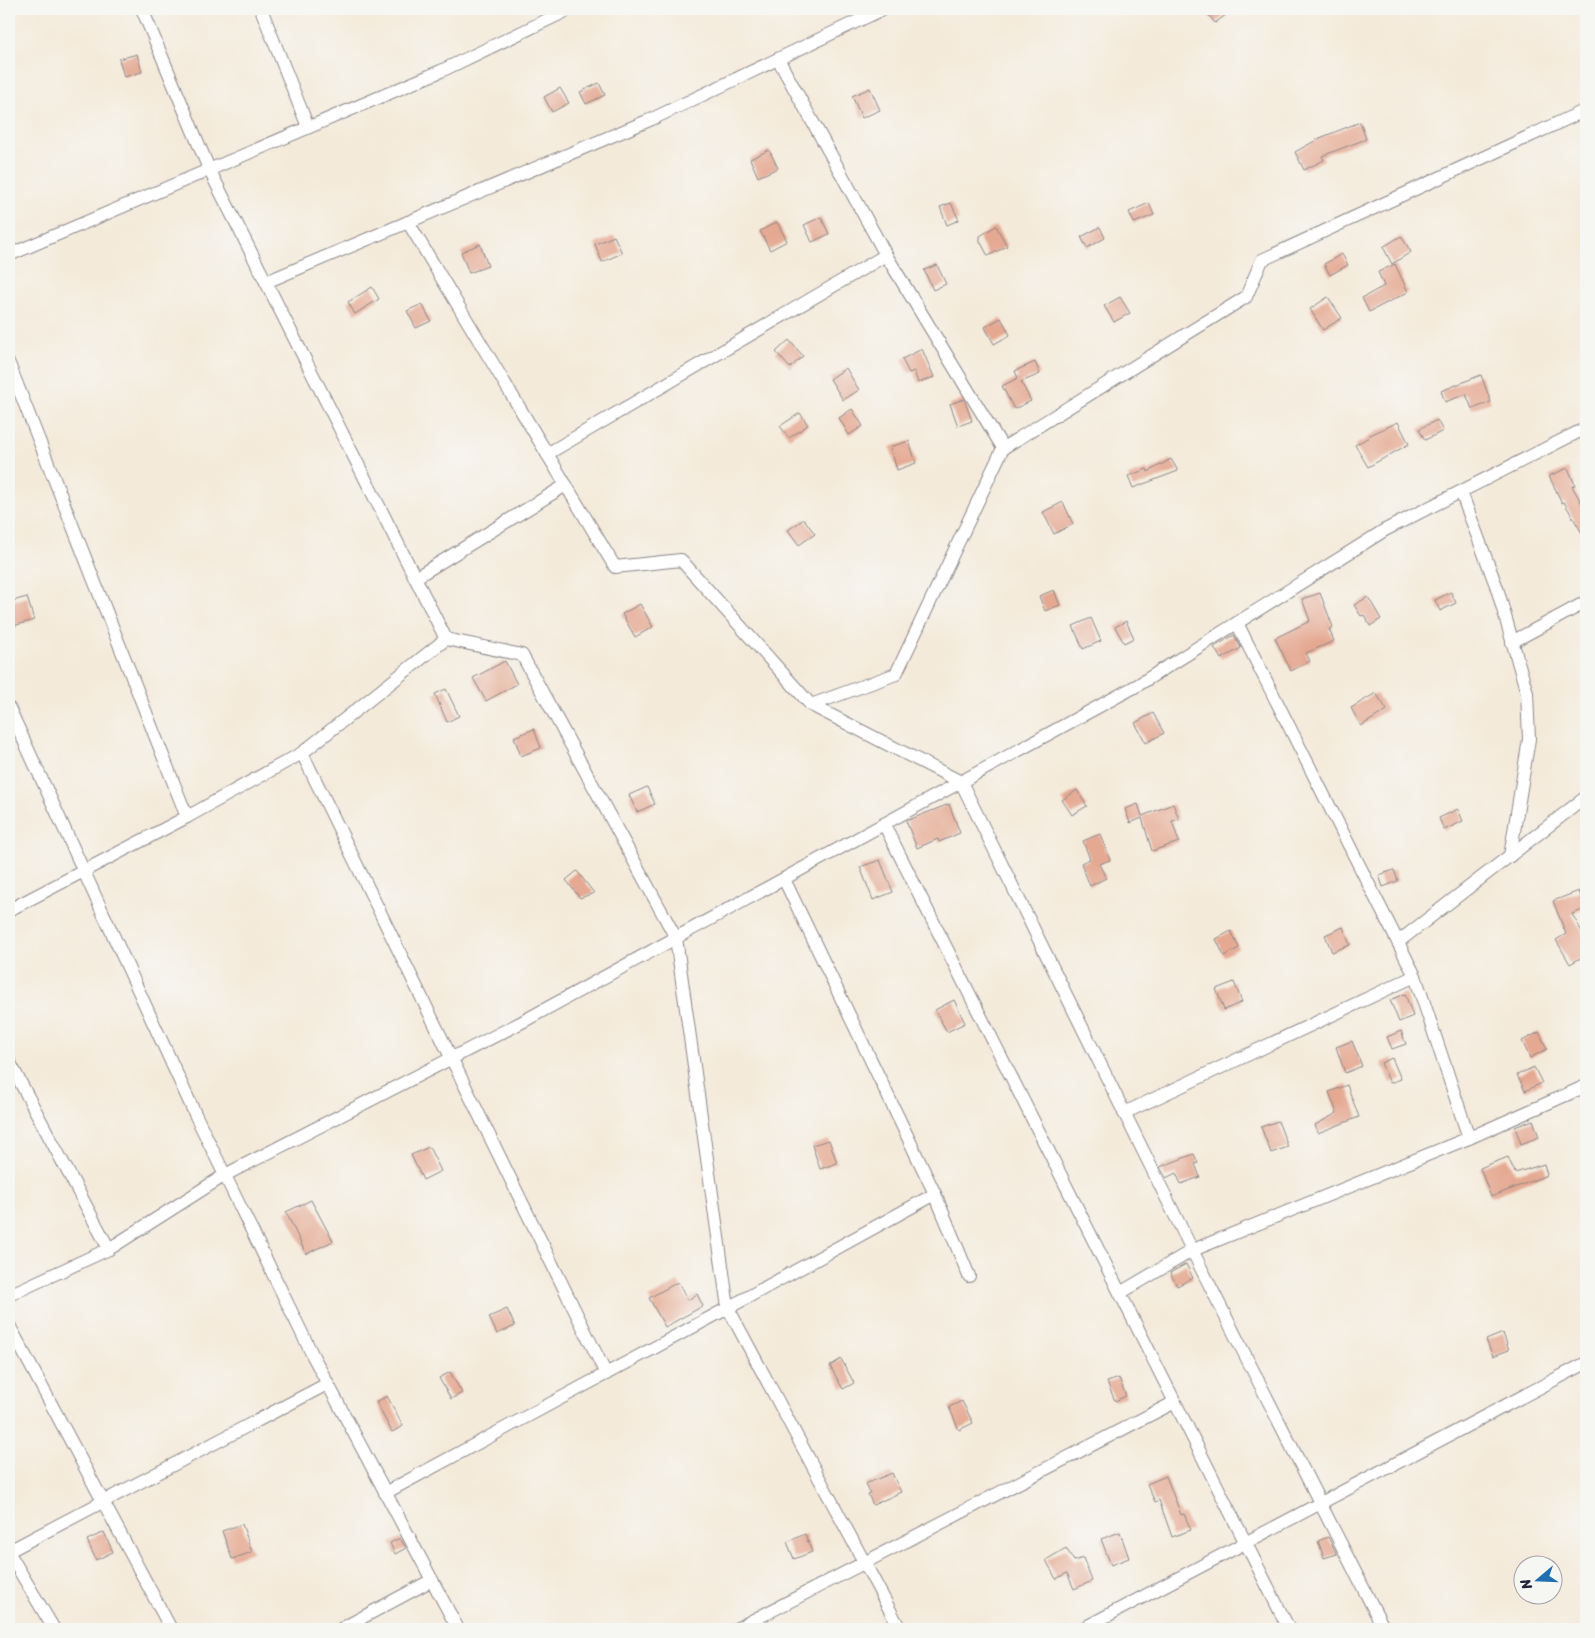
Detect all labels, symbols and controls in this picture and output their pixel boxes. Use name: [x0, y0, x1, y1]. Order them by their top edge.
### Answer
north arrow: [1512, 1556, 1562, 1606]
text: N: [1513, 1575, 1540, 1594]

